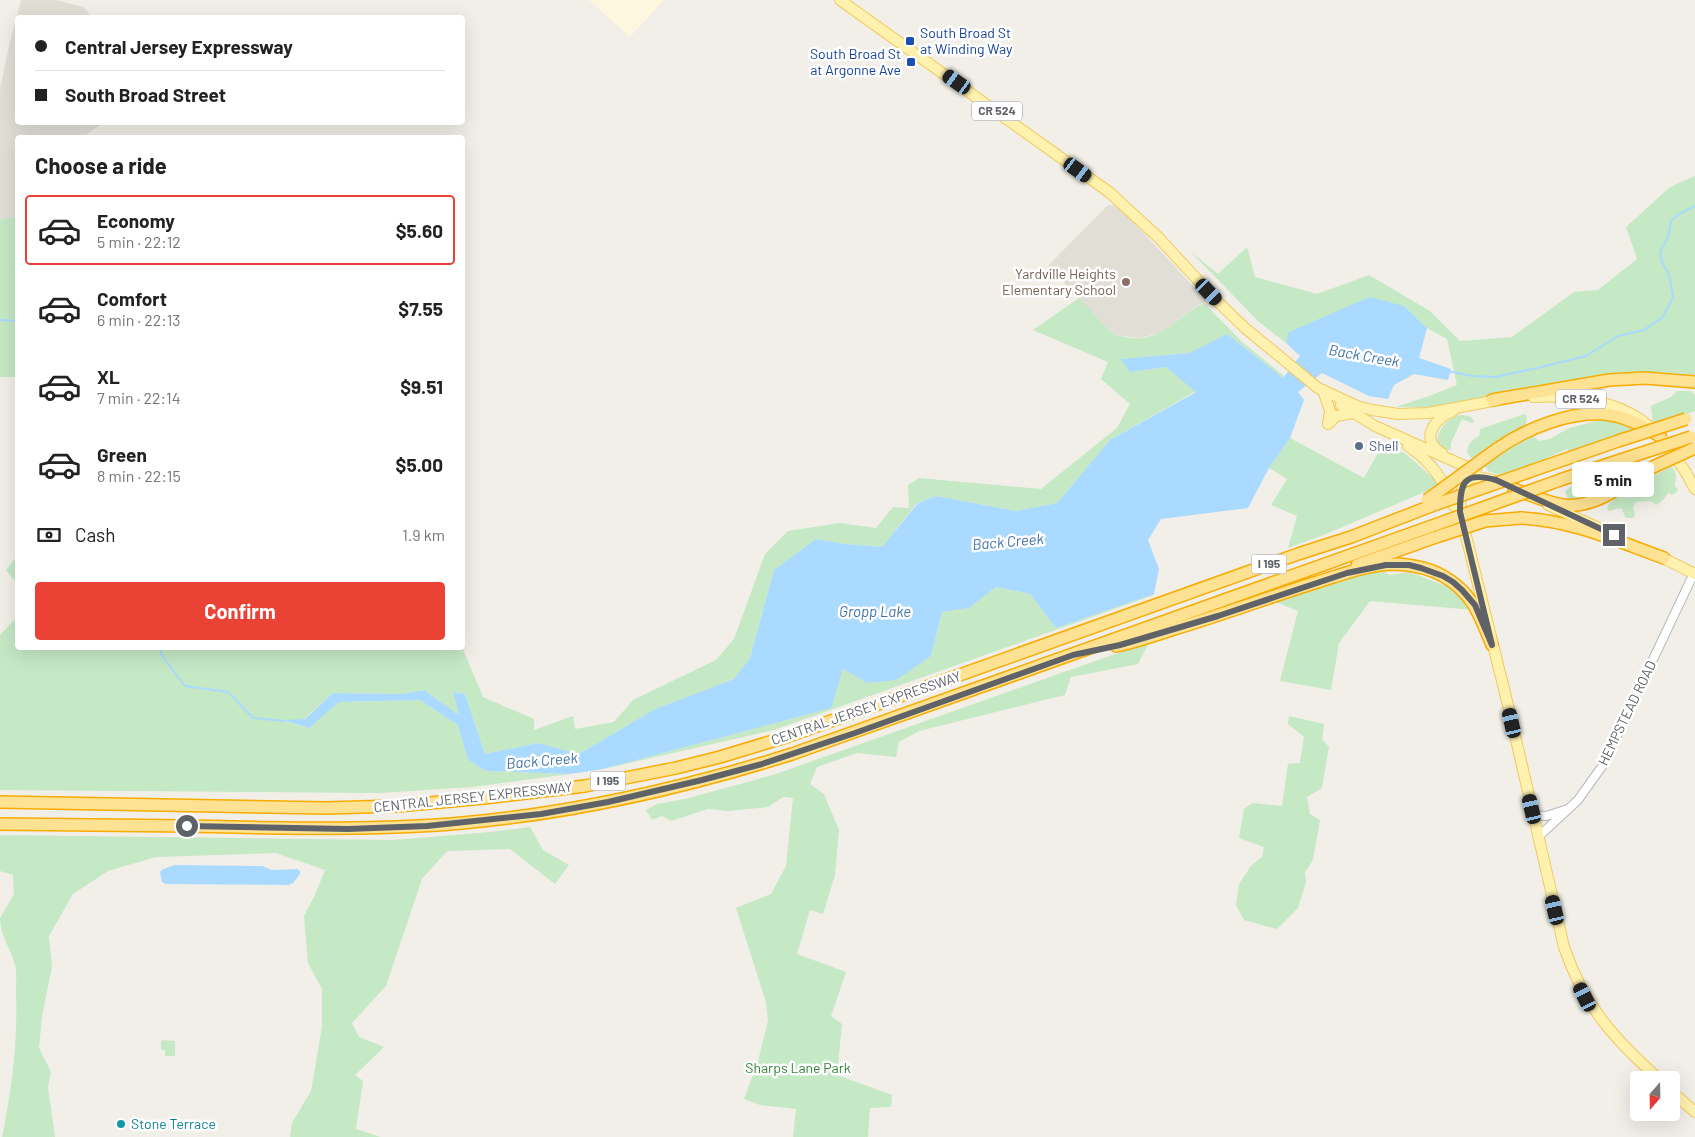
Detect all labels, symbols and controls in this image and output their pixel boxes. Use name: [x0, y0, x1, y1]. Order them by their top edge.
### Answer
place label: South Broad St at Winding Way: [920, 24, 1013, 57]
text: Central Jersey Expressway: [65, 35, 293, 58]
marker: South Broad St at Winding Way: [904, 35, 916, 47]
place label: South Broad St at Argonne Ave: [810, 45, 901, 78]
marker: South Broad St at Argonne Ave: [905, 56, 917, 68]
car: [940, 67, 973, 97]
text: South Broad Street: [65, 83, 226, 106]
road number: CR 524: [972, 102, 1022, 120]
text: Choose a ride: [35, 152, 167, 178]
car: [1061, 155, 1094, 185]
icon: car: [37, 208, 82, 253]
text: Economy: [97, 209, 175, 232]
text: $5.60: [396, 219, 443, 242]
text: 5 min · 22:12: [97, 232, 181, 251]
place label: Yardville Heights Elementary School: [1002, 265, 1116, 298]
marker: Yardville Heights Elementary School: [1120, 276, 1132, 288]
car: [1193, 276, 1224, 308]
icon: car: [37, 286, 82, 331]
text: Comfort: [97, 287, 167, 310]
text: $7.55: [398, 297, 443, 320]
text: 6 min · 22:13: [97, 310, 181, 329]
water label: Back Creek: [1327, 340, 1402, 370]
icon: car: [37, 364, 82, 409]
text: XL: [97, 365, 120, 388]
text: $9.51: [400, 375, 443, 398]
text: 7 min · 22:14: [97, 388, 180, 407]
road number: CR 524: [1556, 389, 1606, 408]
place label: Shell: [1369, 437, 1399, 454]
marker: Shell: [1353, 440, 1365, 452]
icon: car: [37, 442, 82, 487]
text: Green: [97, 443, 147, 466]
text: $5.00: [396, 453, 443, 476]
callout: 5 min: [1573, 462, 1655, 498]
text: 8 min · 22:15: [97, 466, 181, 485]
text: 5 min: [1594, 470, 1632, 489]
icon: cash: [35, 521, 63, 549]
text: Cash: [75, 523, 116, 546]
route end: [1603, 524, 1625, 546]
text: 1.9 km: [402, 525, 445, 544]
water label: Back Creek: [972, 529, 1045, 553]
road number: I 195: [1252, 554, 1286, 574]
button: Confirm: [35, 582, 445, 640]
water label: Gropp Lake: [839, 602, 911, 620]
street label: HEMPSTEAD ROAD: [1594, 658, 1659, 768]
street label: CENTRAL JERSEY EXPRESSWAY: [769, 667, 963, 748]
car: [1501, 707, 1522, 739]
water label: Back Creek: [506, 748, 579, 772]
road number: I 195: [590, 771, 626, 790]
street label: CENTRAL JERSEY EXPRESSWAY: [373, 778, 573, 815]
car: [1521, 793, 1542, 825]
route start: [176, 815, 198, 837]
car: [1544, 894, 1565, 926]
car: [1571, 980, 1598, 1014]
park label: Sharps Lane Park: [745, 1059, 851, 1076]
north arrow: [1630, 1071, 1680, 1121]
map controls: [1630, 1071, 1680, 1121]
place label: Stone Terrace: [131, 1115, 216, 1132]
marker: Stone Terrace: [115, 1118, 127, 1130]

